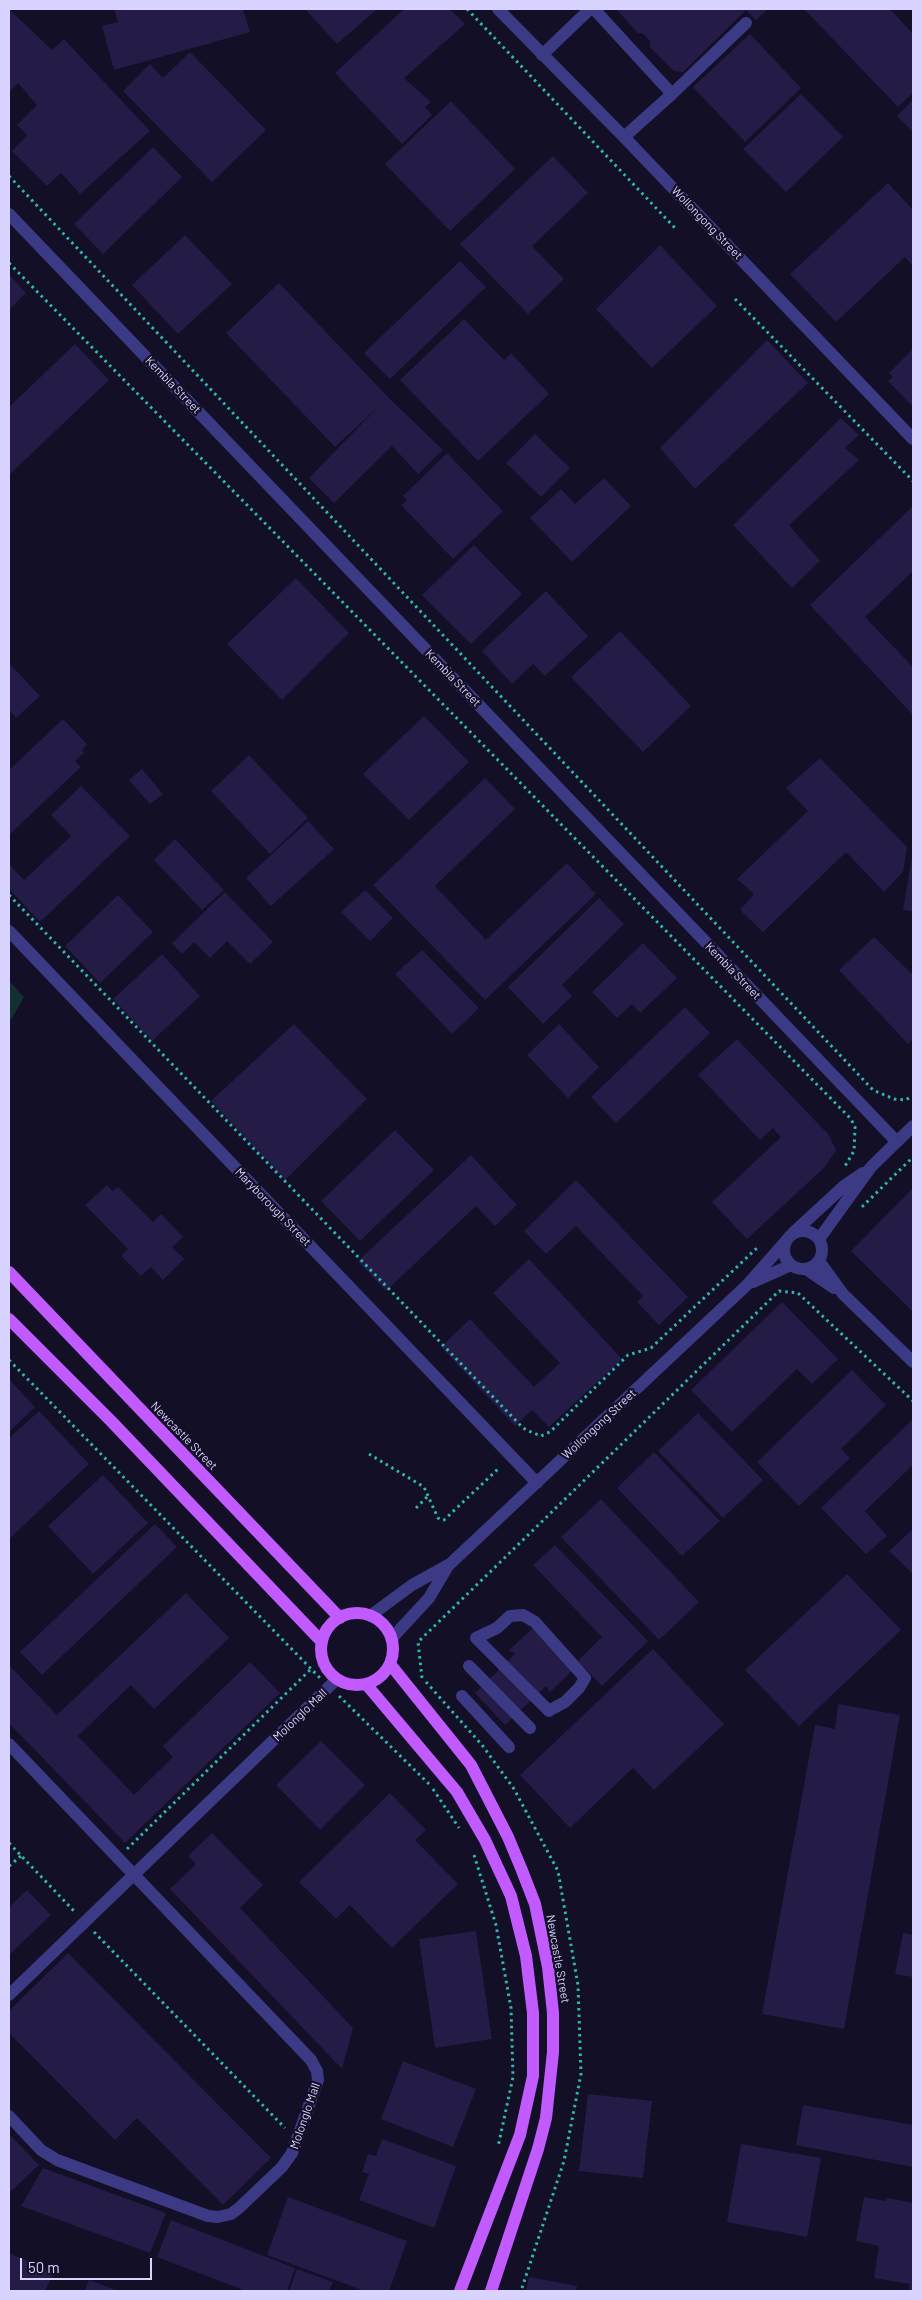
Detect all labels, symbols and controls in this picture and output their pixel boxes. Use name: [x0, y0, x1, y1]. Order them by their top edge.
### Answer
street label: Wollongong Street: [668, 183, 746, 263]
street label: Kembla Street: [142, 353, 204, 417]
street label: Kembla Street: [422, 646, 484, 710]
street label: Kembla Street: [702, 939, 764, 1003]
street label: Maryborough Street: [232, 1165, 314, 1249]
street label: Wollongong Street: [559, 1386, 639, 1462]
street label: Newcastle Street: [148, 1399, 220, 1473]
street label: Molonglo Mall: [270, 1686, 330, 1744]
street label: Newcastle Street: [543, 1914, 573, 2004]
street label: Molonglo Mall: [287, 2081, 323, 2151]
scale bar: [22, 2248, 155, 2280]
text: 50 m: [28, 2258, 60, 2276]

